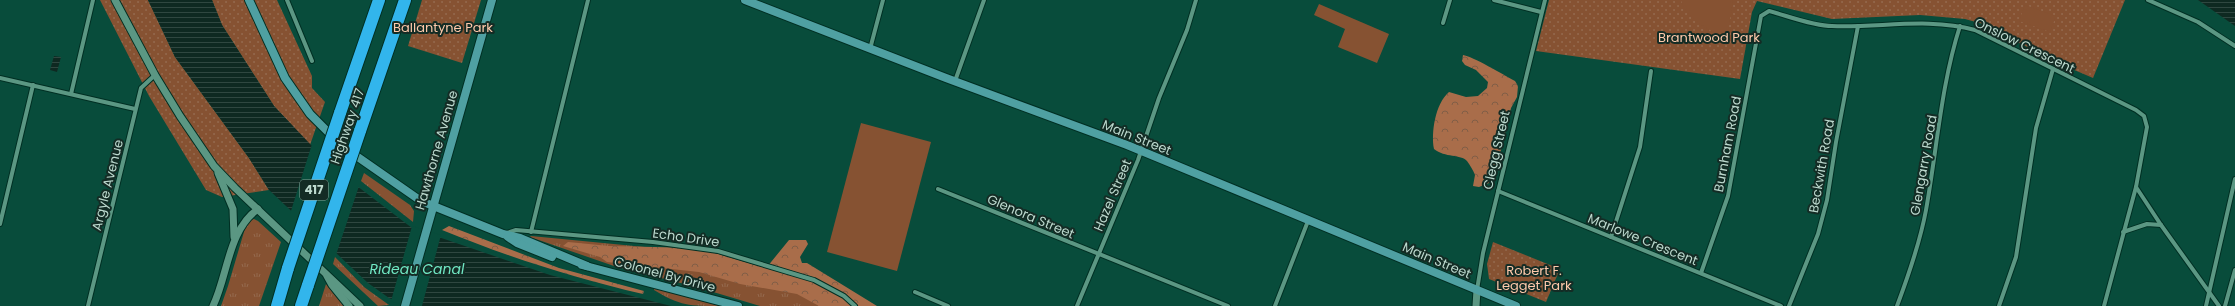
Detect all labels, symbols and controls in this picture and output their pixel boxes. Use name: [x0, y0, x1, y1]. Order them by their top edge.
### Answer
street label: Onslow Crescent: [1971, 13, 2078, 78]
park label: Ballantyne Park: [393, 18, 493, 37]
park label: Brantwood Park: [1658, 28, 1760, 47]
street label: Highway 417: [326, 86, 369, 167]
street label: Hawthorne Avenue: [410, 88, 463, 212]
street label: Burnham Road: [1709, 95, 1746, 194]
street label: Clegg Street: [1478, 109, 1515, 191]
street label: Glengarry Road: [1905, 113, 1942, 217]
street label: Main Street: [1099, 115, 1174, 160]
street label: Beckwith Road: [1804, 118, 1839, 214]
street label: Argyle Avenue: [87, 138, 128, 233]
street label: Hazel Street: [1089, 156, 1136, 234]
road number: 417: [300, 180, 328, 200]
street label: Glenora Street: [984, 190, 1078, 244]
street label: Marlowe Crescent: [1585, 209, 1701, 270]
street label: Echo Drive: [651, 223, 721, 252]
street label: Main Street: [1399, 237, 1474, 284]
street label: Colonel By Drive: [612, 252, 718, 297]
water label: Rideau Canal: [370, 259, 465, 279]
park label: Robert F. Legget Park: [1496, 261, 1572, 295]

